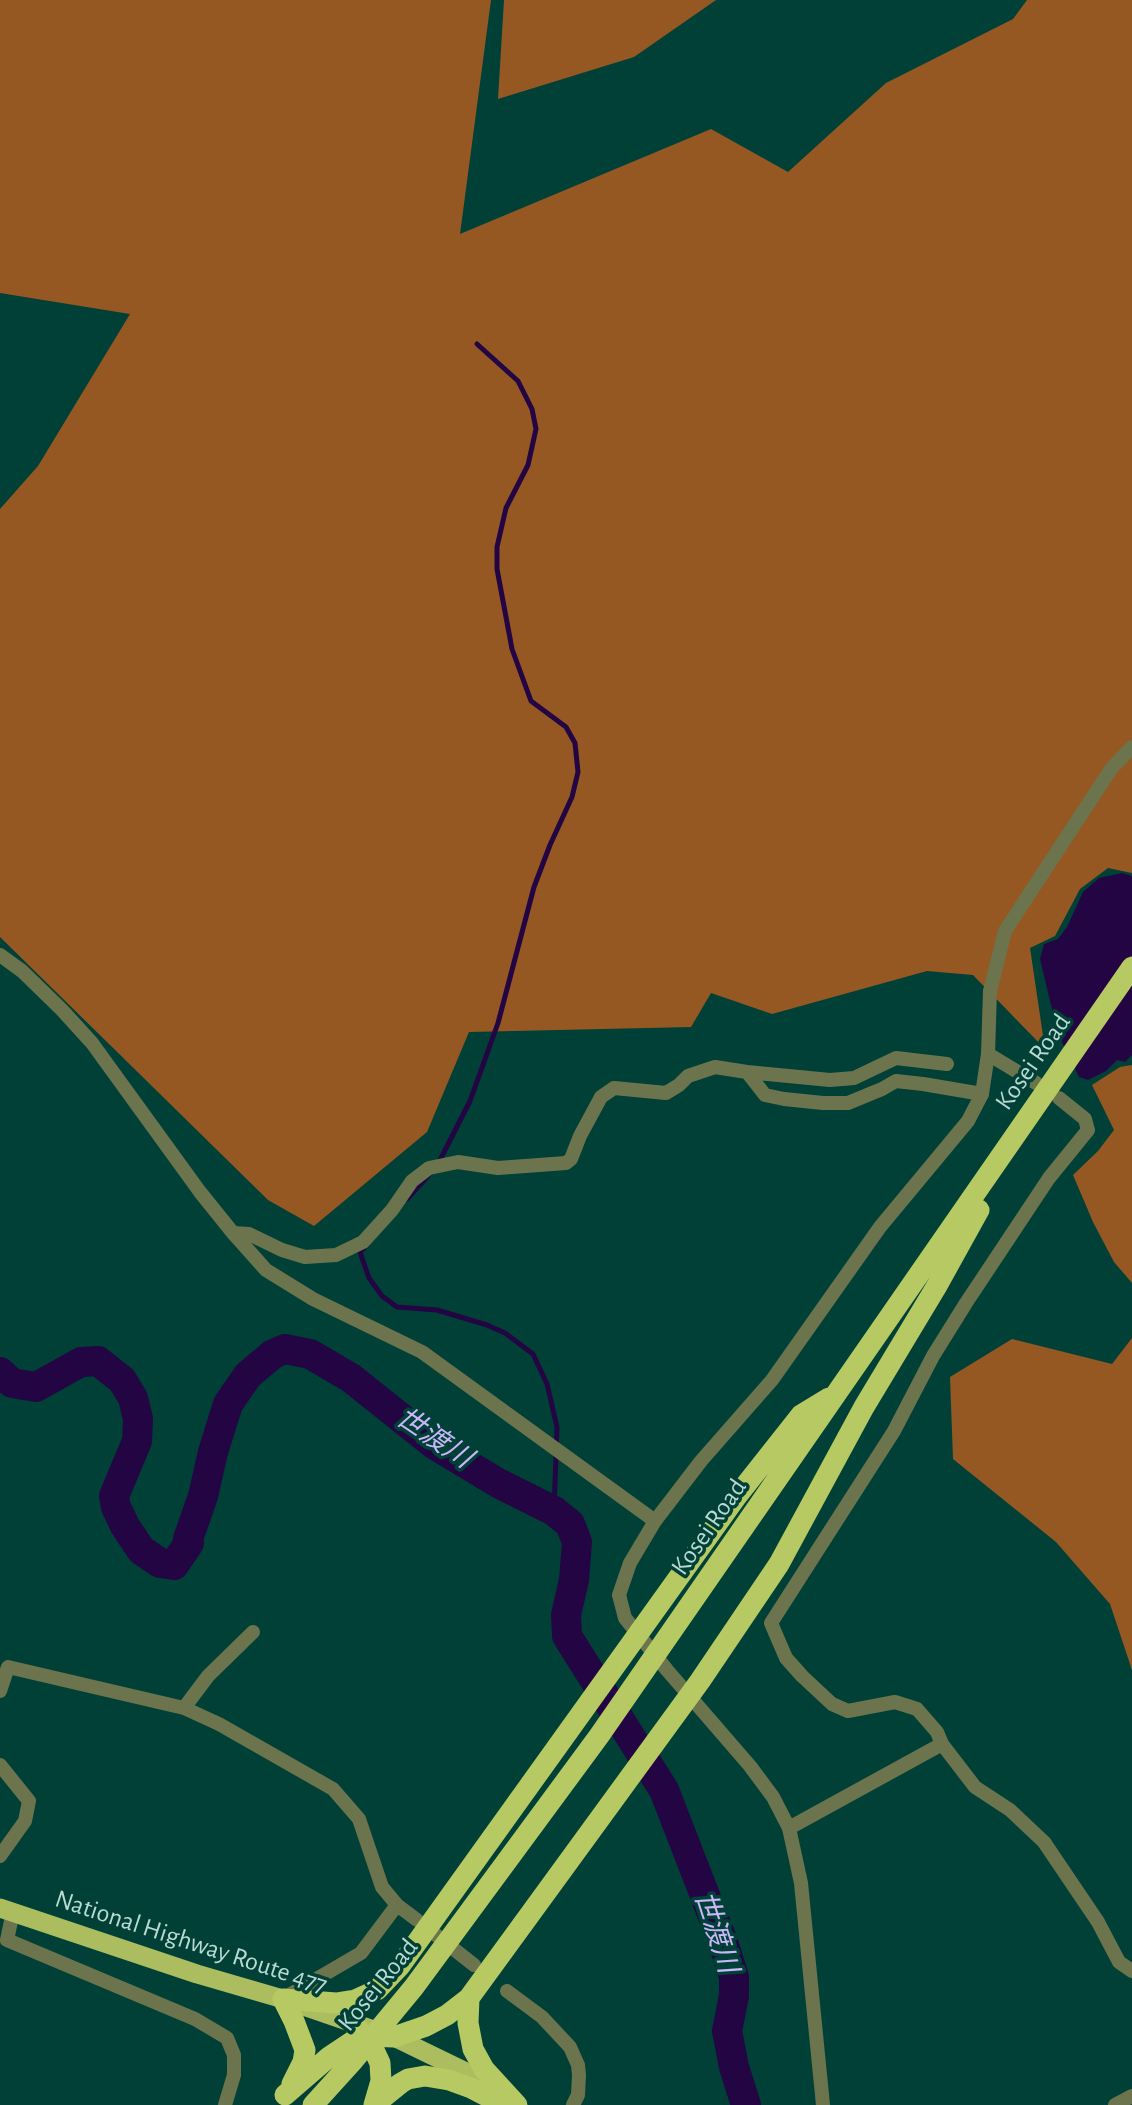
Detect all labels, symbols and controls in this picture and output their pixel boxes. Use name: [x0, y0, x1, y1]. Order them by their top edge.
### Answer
street label: Kosei Road: [989, 1008, 1077, 1116]
water label: 世渡川: [390, 1401, 478, 1475]
street label: Kosei Road: [665, 1473, 753, 1581]
street label: National Highway Route 477: [51, 1883, 331, 2001]
water label: 世渡川: [687, 1887, 745, 1977]
street label: Kosei Road: [331, 1932, 425, 2038]

